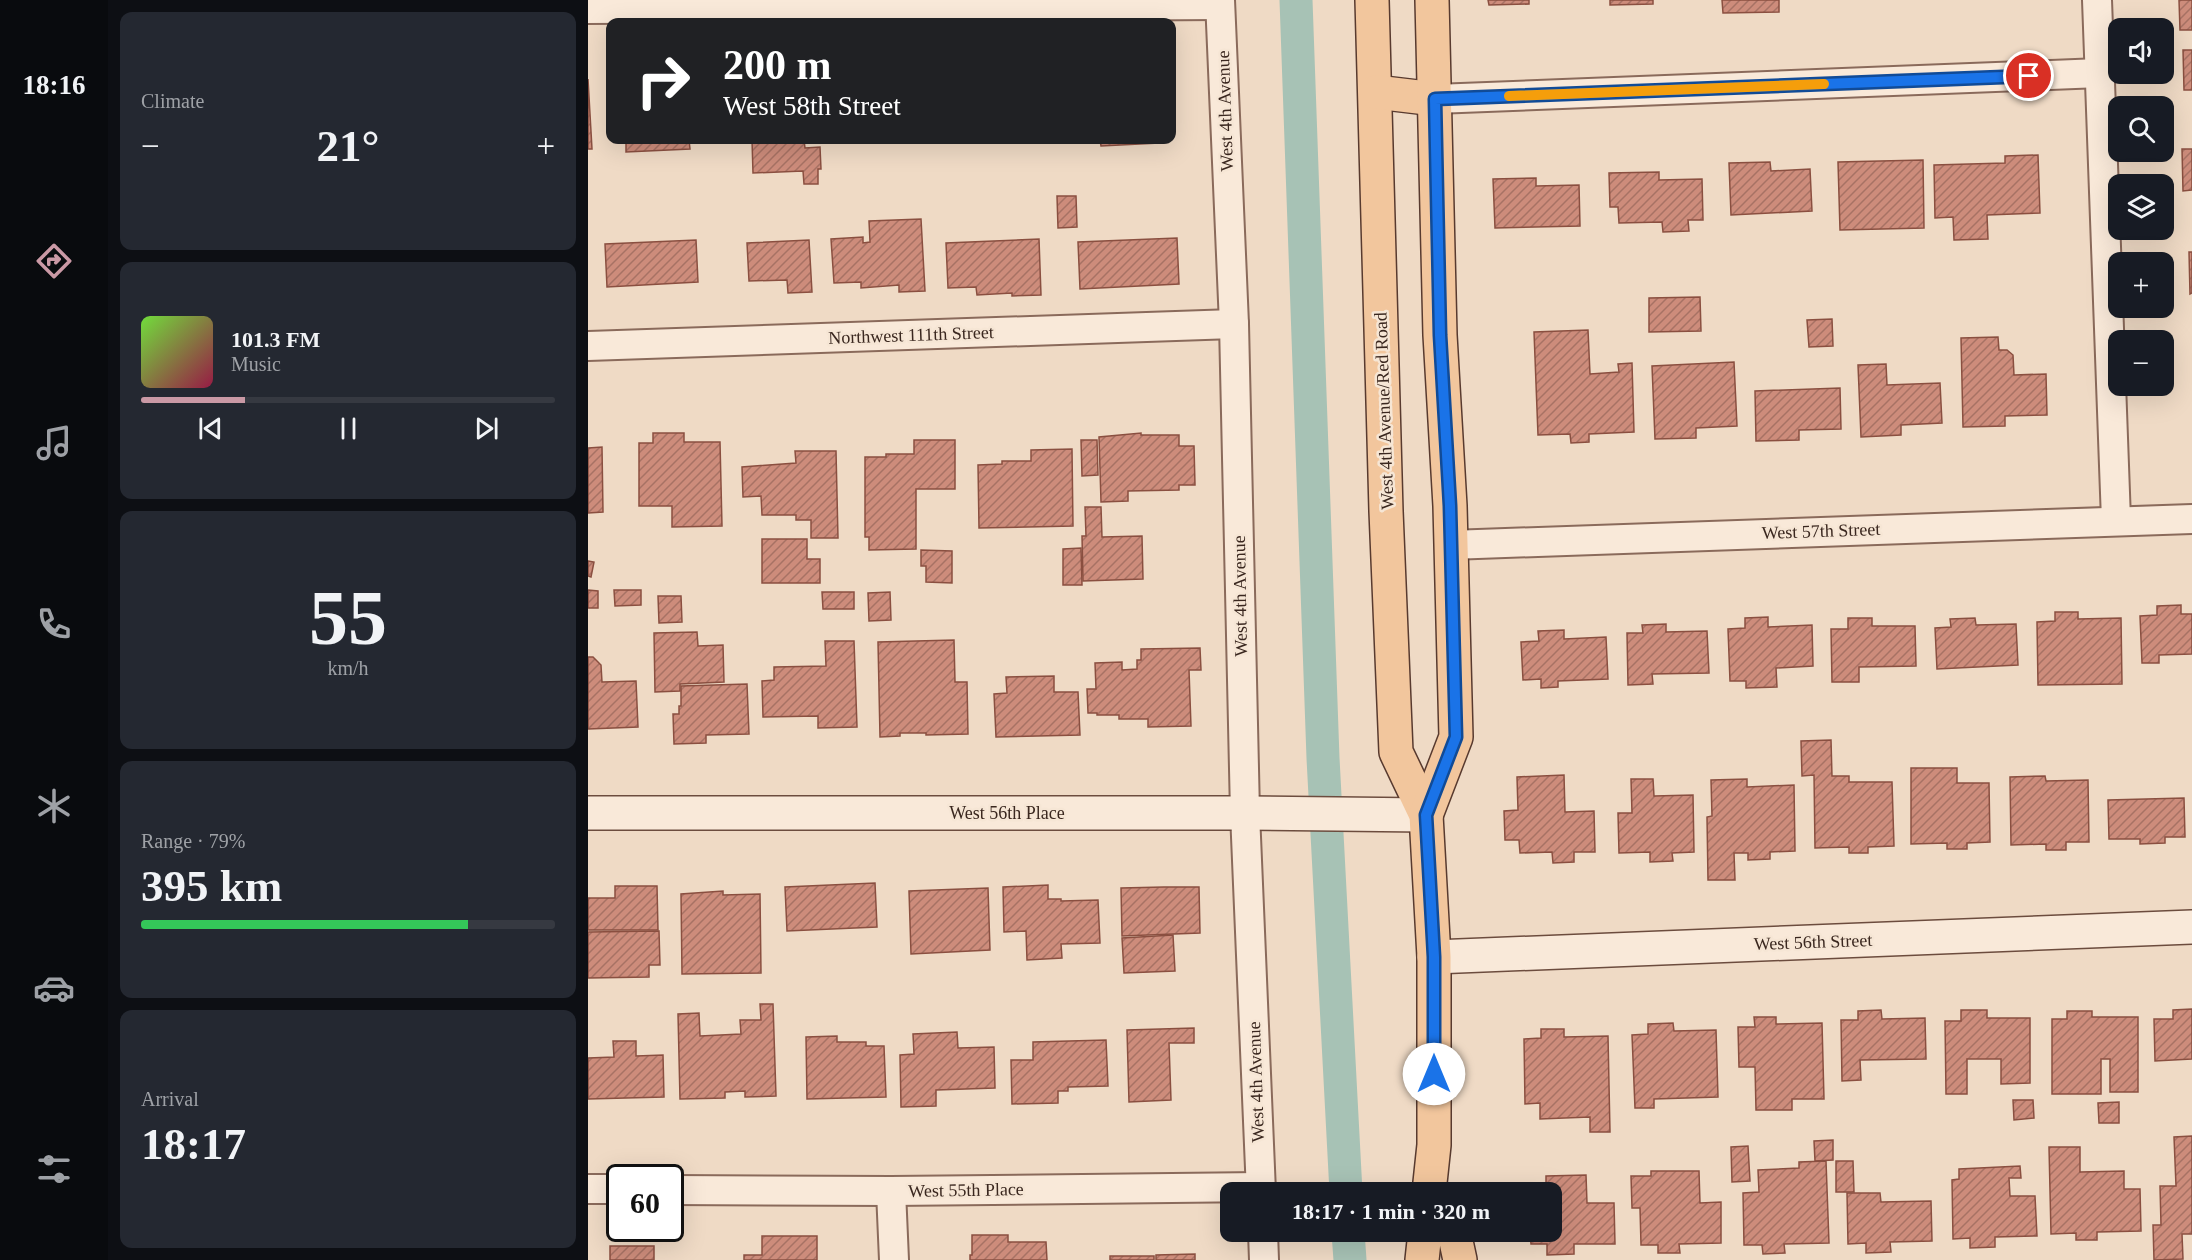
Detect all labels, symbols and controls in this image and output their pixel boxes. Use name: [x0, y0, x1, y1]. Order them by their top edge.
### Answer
map controls: [2108, 18, 2174, 396]
button: sound: [2108, 18, 2174, 84]
icon: right: [624, 42, 702, 120]
text: 200 m: [723, 42, 832, 88]
street label: West 4th Avenue: [1213, 50, 1237, 172]
pin: [2003, 50, 2054, 101]
icon: arrive: [2012, 59, 2045, 92]
text: 18:16: [23, 70, 86, 100]
text: Climate: [141, 90, 204, 112]
text: West 58th Street: [723, 91, 901, 121]
button: search: [2108, 96, 2174, 162]
text: 21°: [317, 121, 380, 171]
text: −: [141, 128, 160, 164]
text: +: [536, 128, 555, 164]
button: layers: [2108, 174, 2174, 240]
icon: directions: [33, 240, 75, 282]
button: +: [2108, 252, 2174, 318]
street label: West 4th Avenue/Red Road: [1371, 312, 1397, 510]
street label: Northwest 111th Street: [828, 322, 994, 348]
text: 101.3 FM: [231, 327, 320, 352]
button: −: [2108, 330, 2174, 396]
text: Music: [231, 353, 281, 375]
icon: previous: [194, 412, 227, 445]
icon: pause: [332, 412, 365, 445]
icon: next: [470, 412, 503, 445]
icon: music: [33, 422, 75, 464]
street label: West 57th Street: [1761, 519, 1881, 543]
street label: West 4th Avenue: [1229, 535, 1251, 657]
text: 55: [309, 574, 387, 661]
icon: phone: [33, 603, 75, 645]
text: km/h: [327, 657, 369, 679]
icon: climate: [33, 785, 75, 827]
street label: West 56th Place: [949, 803, 1065, 823]
text: Range · 79%: [141, 830, 245, 852]
text: 395 km: [141, 861, 282, 911]
street label: West 56th Street: [1753, 930, 1873, 954]
icon: car: [33, 967, 75, 1009]
street label: West 4th Avenue: [1244, 1021, 1268, 1143]
position arrow: [1402, 1042, 1466, 1106]
text: Arrival: [141, 1088, 199, 1110]
text: 18:17: [141, 1119, 246, 1169]
icon: filters: [33, 1148, 75, 1190]
speed limit sign: 60: [606, 1164, 684, 1242]
street label: West 55th Place: [908, 1179, 1024, 1201]
text: 18:17 · 1 min · 320 m: [1292, 1199, 1490, 1224]

